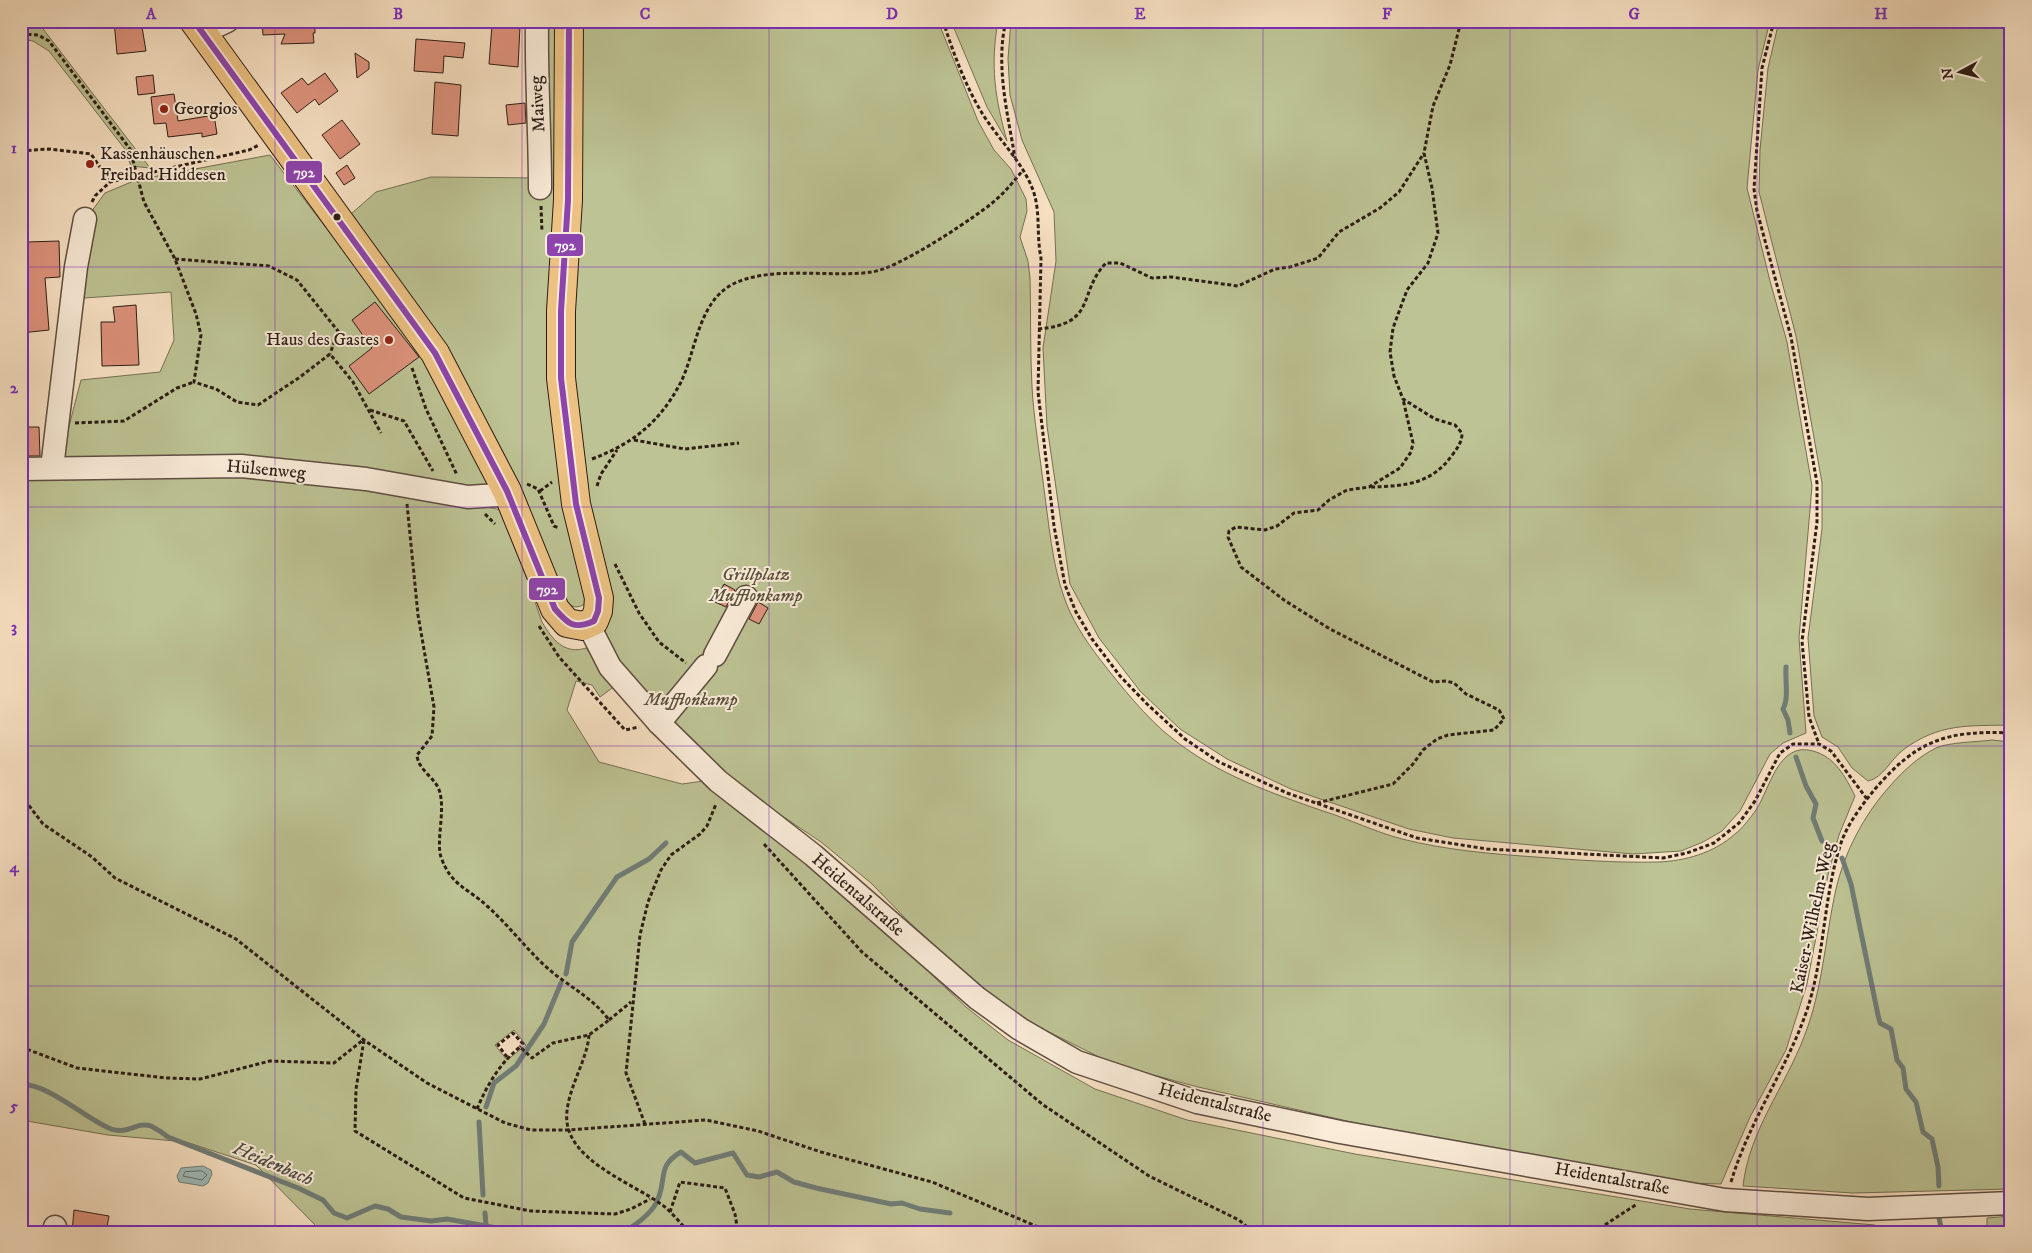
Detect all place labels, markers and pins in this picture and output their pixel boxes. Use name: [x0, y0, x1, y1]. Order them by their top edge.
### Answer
place label: Georgios: [174, 98, 238, 120]
marker: Georgios: [158, 103, 170, 115]
place label: Kassenhäuschen Freibad Hiddesen: [100, 143, 226, 186]
marker: Kassenhäuschen Freibad Hiddesen: [84, 158, 96, 170]
unlabelled marker: [332, 212, 342, 222]
place label: Haus des Gastes: [266, 329, 379, 351]
marker: Haus des Gastes: [383, 334, 395, 346]

